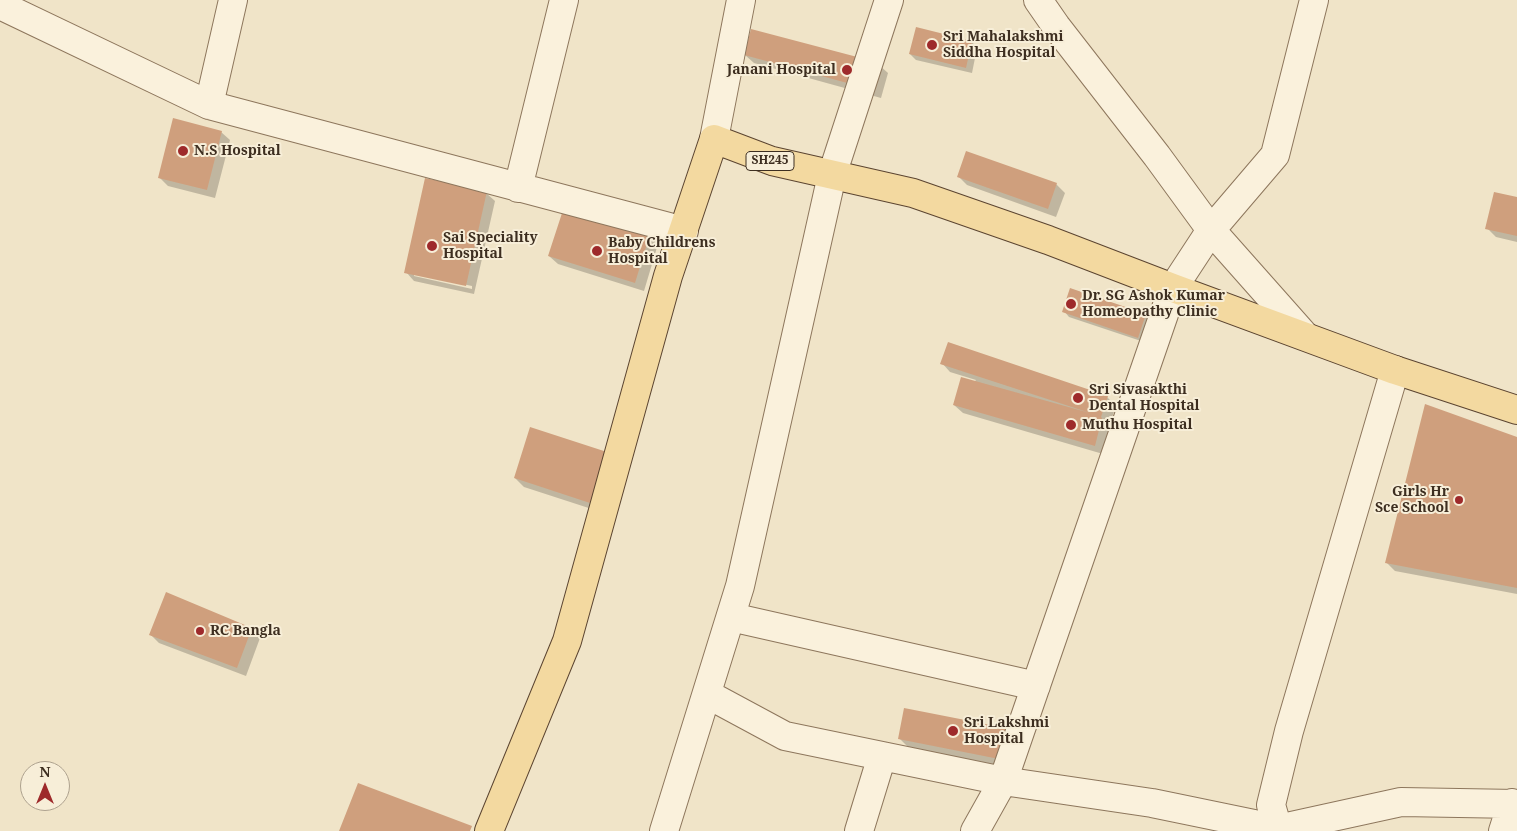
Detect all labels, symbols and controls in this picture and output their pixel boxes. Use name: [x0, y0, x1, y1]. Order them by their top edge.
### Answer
place label: Sri Mahalakshmi Siddha Hospital: [943, 29, 1064, 62]
marker: Sri Mahalakshmi Siddha Hospital: [925, 38, 939, 52]
place label: Janani Hospital: [727, 62, 836, 78]
marker: Janani Hospital: [840, 63, 854, 77]
place label: N.S Hospital: [194, 143, 281, 159]
marker: N.S Hospital: [176, 144, 190, 158]
road number: SH245: [746, 152, 794, 170]
place label: Sai Speciality Hospital: [443, 230, 538, 262]
place label: Baby Childrens Hospital: [608, 235, 715, 268]
marker: Sai Speciality Hospital: [425, 239, 439, 253]
marker: Baby Childrens Hospital: [590, 244, 604, 258]
place label: Dr. SG Ashok Kumar Homeopathy Clinic: [1082, 288, 1225, 321]
marker: Dr. SG Ashok Kumar Homeopathy Clinic: [1064, 297, 1078, 311]
place label: Sri Sivasakthi Dental Hospital: [1089, 382, 1199, 414]
marker: Sri Sivasakthi Dental Hospital: [1071, 391, 1085, 405]
place label: Muthu Hospital: [1082, 417, 1192, 433]
marker: Muthu Hospital: [1064, 418, 1078, 432]
place label: Girls Hr Sce School: [1375, 484, 1449, 516]
marker: Girls Hr Sce School: [1453, 494, 1465, 506]
place label: RC Bangla: [210, 623, 281, 639]
marker: RC Bangla: [194, 625, 206, 637]
place label: Sri Lakshmi Hospital: [964, 715, 1049, 748]
marker: Sri Lakshmi Hospital: [946, 724, 960, 738]
north arrow: [20, 761, 70, 811]
text: N: [39, 762, 51, 781]

